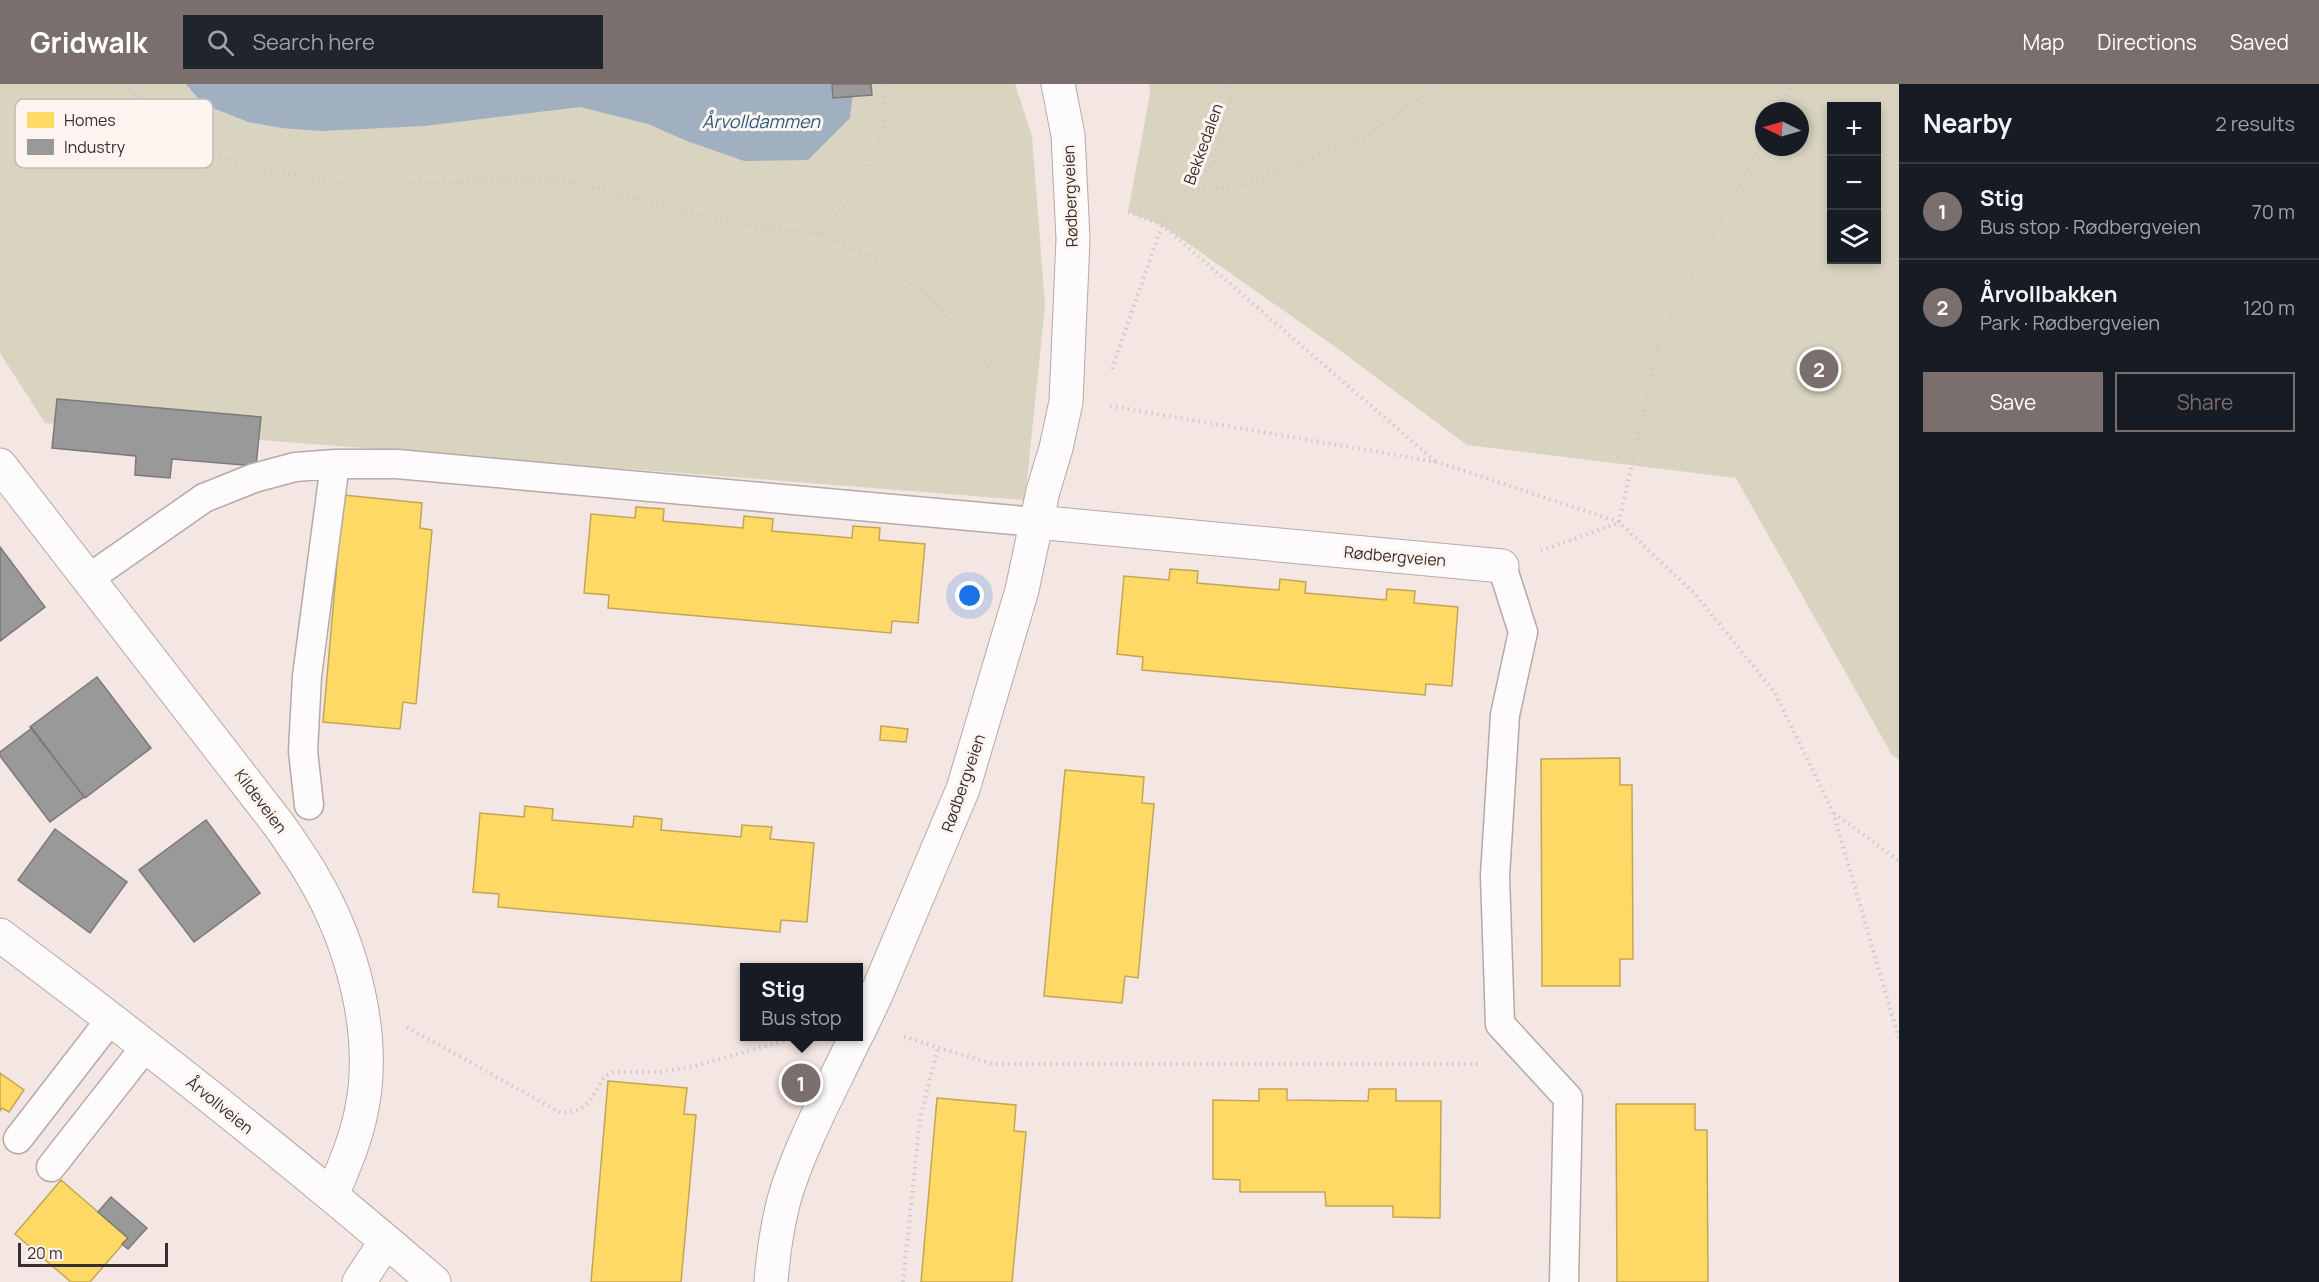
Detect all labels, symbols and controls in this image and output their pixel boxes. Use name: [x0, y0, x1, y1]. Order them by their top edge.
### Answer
search box: [183, 15, 603, 69]
text: Gridwalk: [30, 23, 147, 61]
icon: search: [204, 26, 237, 59]
text: Search here: [252, 27, 375, 57]
text: Map: [2023, 28, 2064, 56]
text: Directions: [2097, 28, 2197, 56]
text: Saved: [2230, 28, 2289, 56]
legend: [15, 99, 213, 168]
street label: Bekkedalen: [1178, 100, 1228, 188]
north arrow: [1755, 102, 1809, 156]
map controls: [1827, 102, 1881, 264]
button: +: [1827, 102, 1881, 156]
text: Nearby: [1923, 105, 2012, 141]
text: Homes: [64, 109, 116, 131]
water label: Årvolldammen: [702, 109, 821, 133]
text: 2 results: [2215, 110, 2295, 137]
text: Industry: [64, 136, 126, 158]
street label: Rødbergveien: [1057, 144, 1083, 248]
button: −: [1827, 156, 1881, 210]
text: Stig: [1980, 183, 2024, 213]
text: 1: [1938, 198, 1947, 225]
text: 70 m: [2252, 198, 2295, 225]
button: layers: [1827, 210, 1881, 264]
text: Bus stop · Rødbergveien: [1980, 213, 2201, 240]
text: Årvollbakken: [1980, 279, 2118, 309]
text: 2: [1937, 294, 1948, 321]
text: 120 m: [2243, 294, 2295, 321]
text: Park · Rødbergveien: [1980, 309, 2160, 336]
pin: 2: [1800, 346, 1838, 392]
button: Save: [1923, 372, 2103, 432]
button: Share: [2115, 372, 2295, 432]
street label: Rødbergveien: [1343, 541, 1447, 571]
your location: [955, 581, 984, 610]
street label: Rødbergveien: [936, 731, 990, 835]
street label: Kildeveien: [230, 764, 292, 838]
popup: [740, 963, 863, 1041]
text: Stig: [761, 974, 805, 1004]
text: Bus stop: [761, 1004, 842, 1031]
pin: 1: [782, 1060, 820, 1106]
street label: Årvollveien: [182, 1071, 258, 1139]
scale bar: [18, 1240, 168, 1268]
text: 20 m: [27, 1242, 63, 1264]

